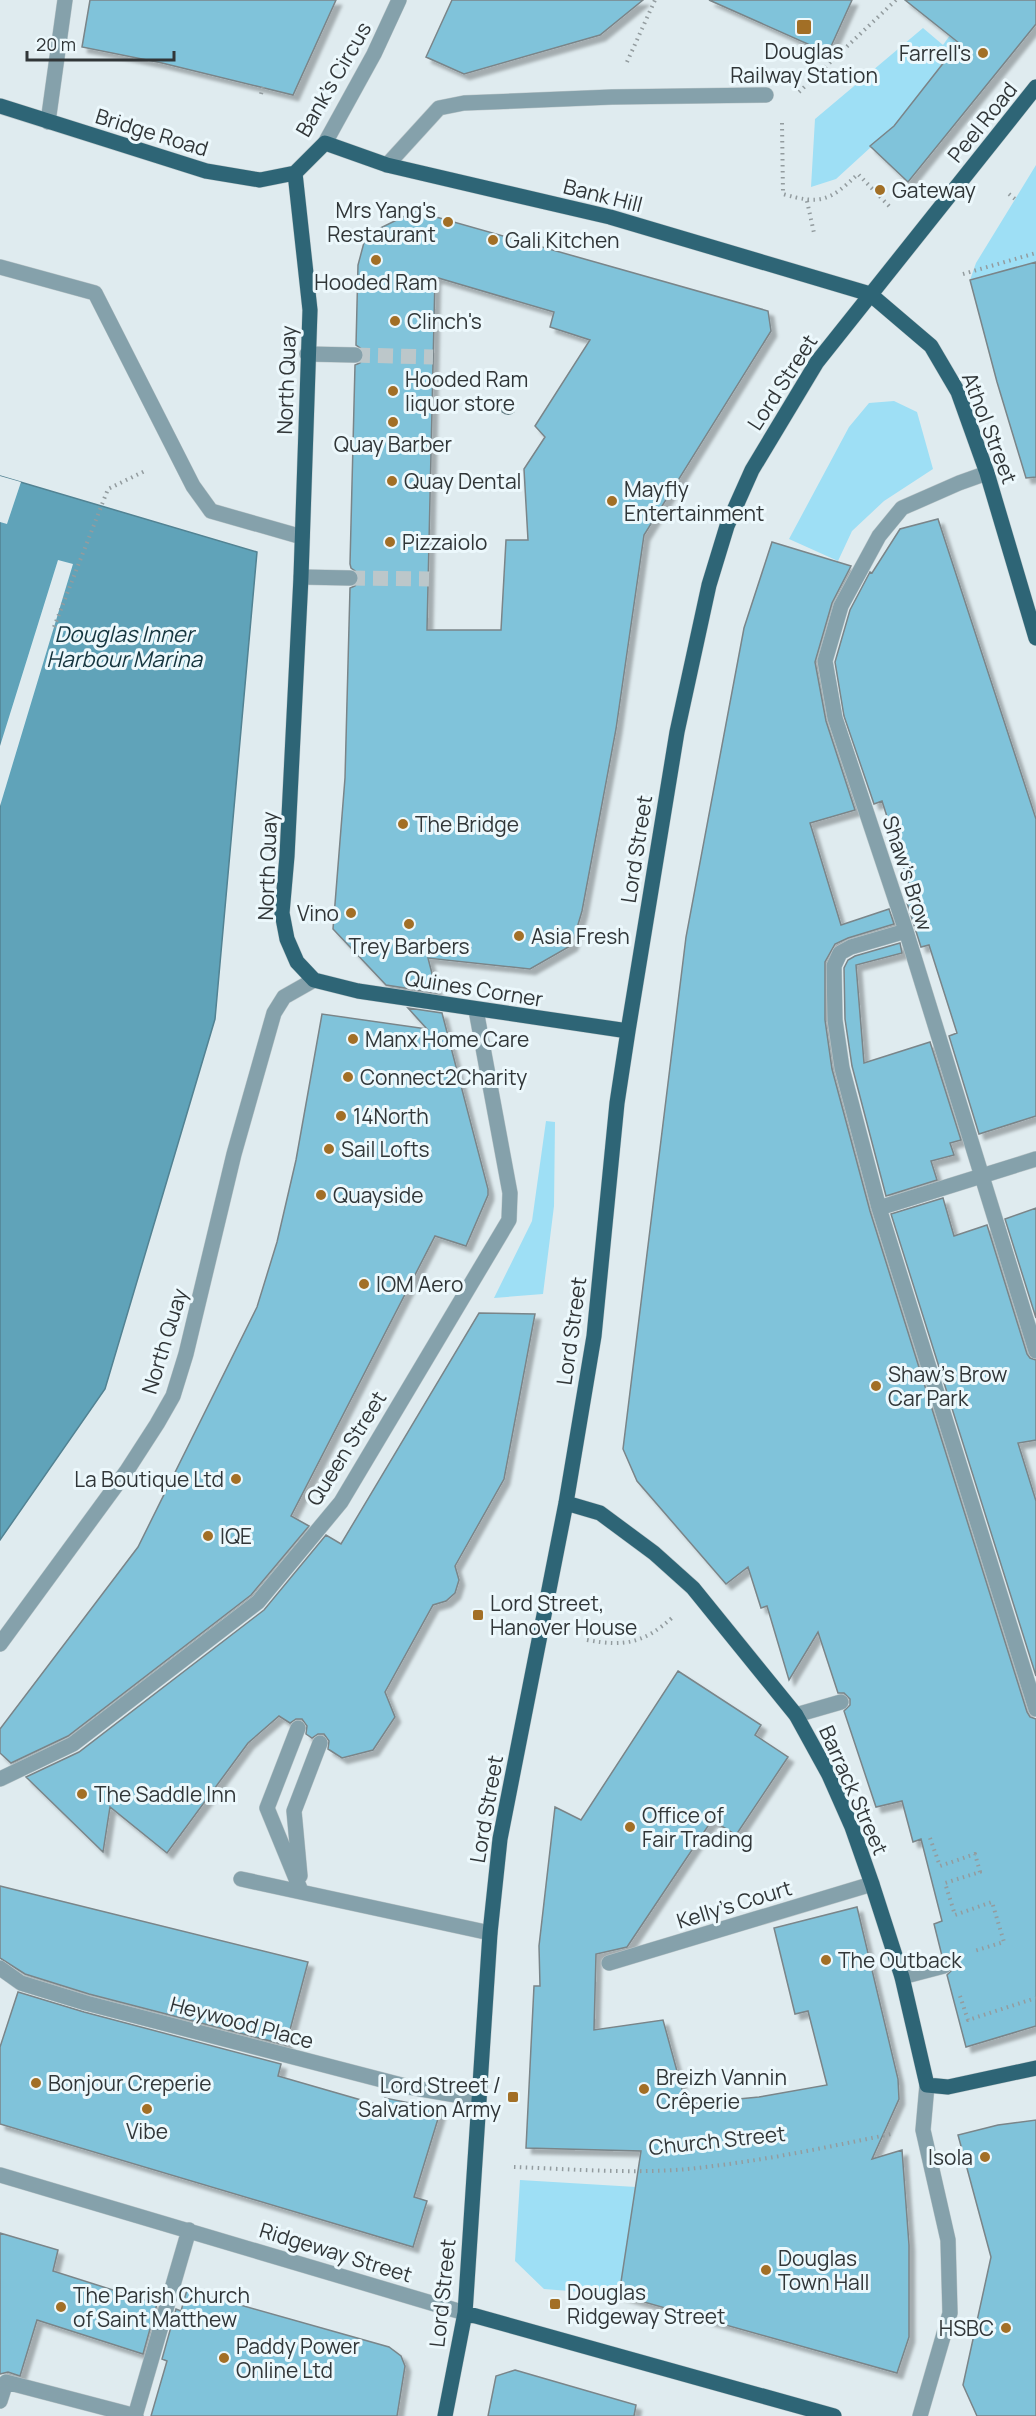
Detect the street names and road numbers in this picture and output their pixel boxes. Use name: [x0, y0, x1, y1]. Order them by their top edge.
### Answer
street label: Bank's Circus: [289, 17, 377, 141]
street label: Peel Road: [941, 76, 1023, 168]
street label: Bridge Road: [92, 102, 212, 162]
street label: Bank Hill: [560, 172, 646, 218]
street label: North Quay: [270, 325, 302, 435]
street label: Lord Street: [741, 329, 823, 435]
street label: Athol Street: [956, 368, 1024, 488]
street label: Lord Street: [614, 793, 658, 905]
street label: North Quay: [251, 811, 283, 921]
street label: Shaw's Brow: [876, 812, 940, 934]
street label: Quines Corner: [403, 963, 546, 1013]
street label: Lord Street: [550, 1275, 592, 1387]
street label: North Quay: [135, 1285, 193, 1397]
street label: Queen Street: [300, 1385, 392, 1511]
street label: Barrack Street: [813, 1721, 895, 1859]
street label: Lord Street: [463, 1753, 509, 1865]
street label: Kelly's Court: [673, 1873, 795, 1935]
street label: Heywood Place: [167, 1989, 317, 2055]
street label: Church Street: [647, 2119, 787, 2161]
street label: Ridgeway Street: [256, 2215, 416, 2289]
street label: Lord Street: [422, 2237, 462, 2349]

